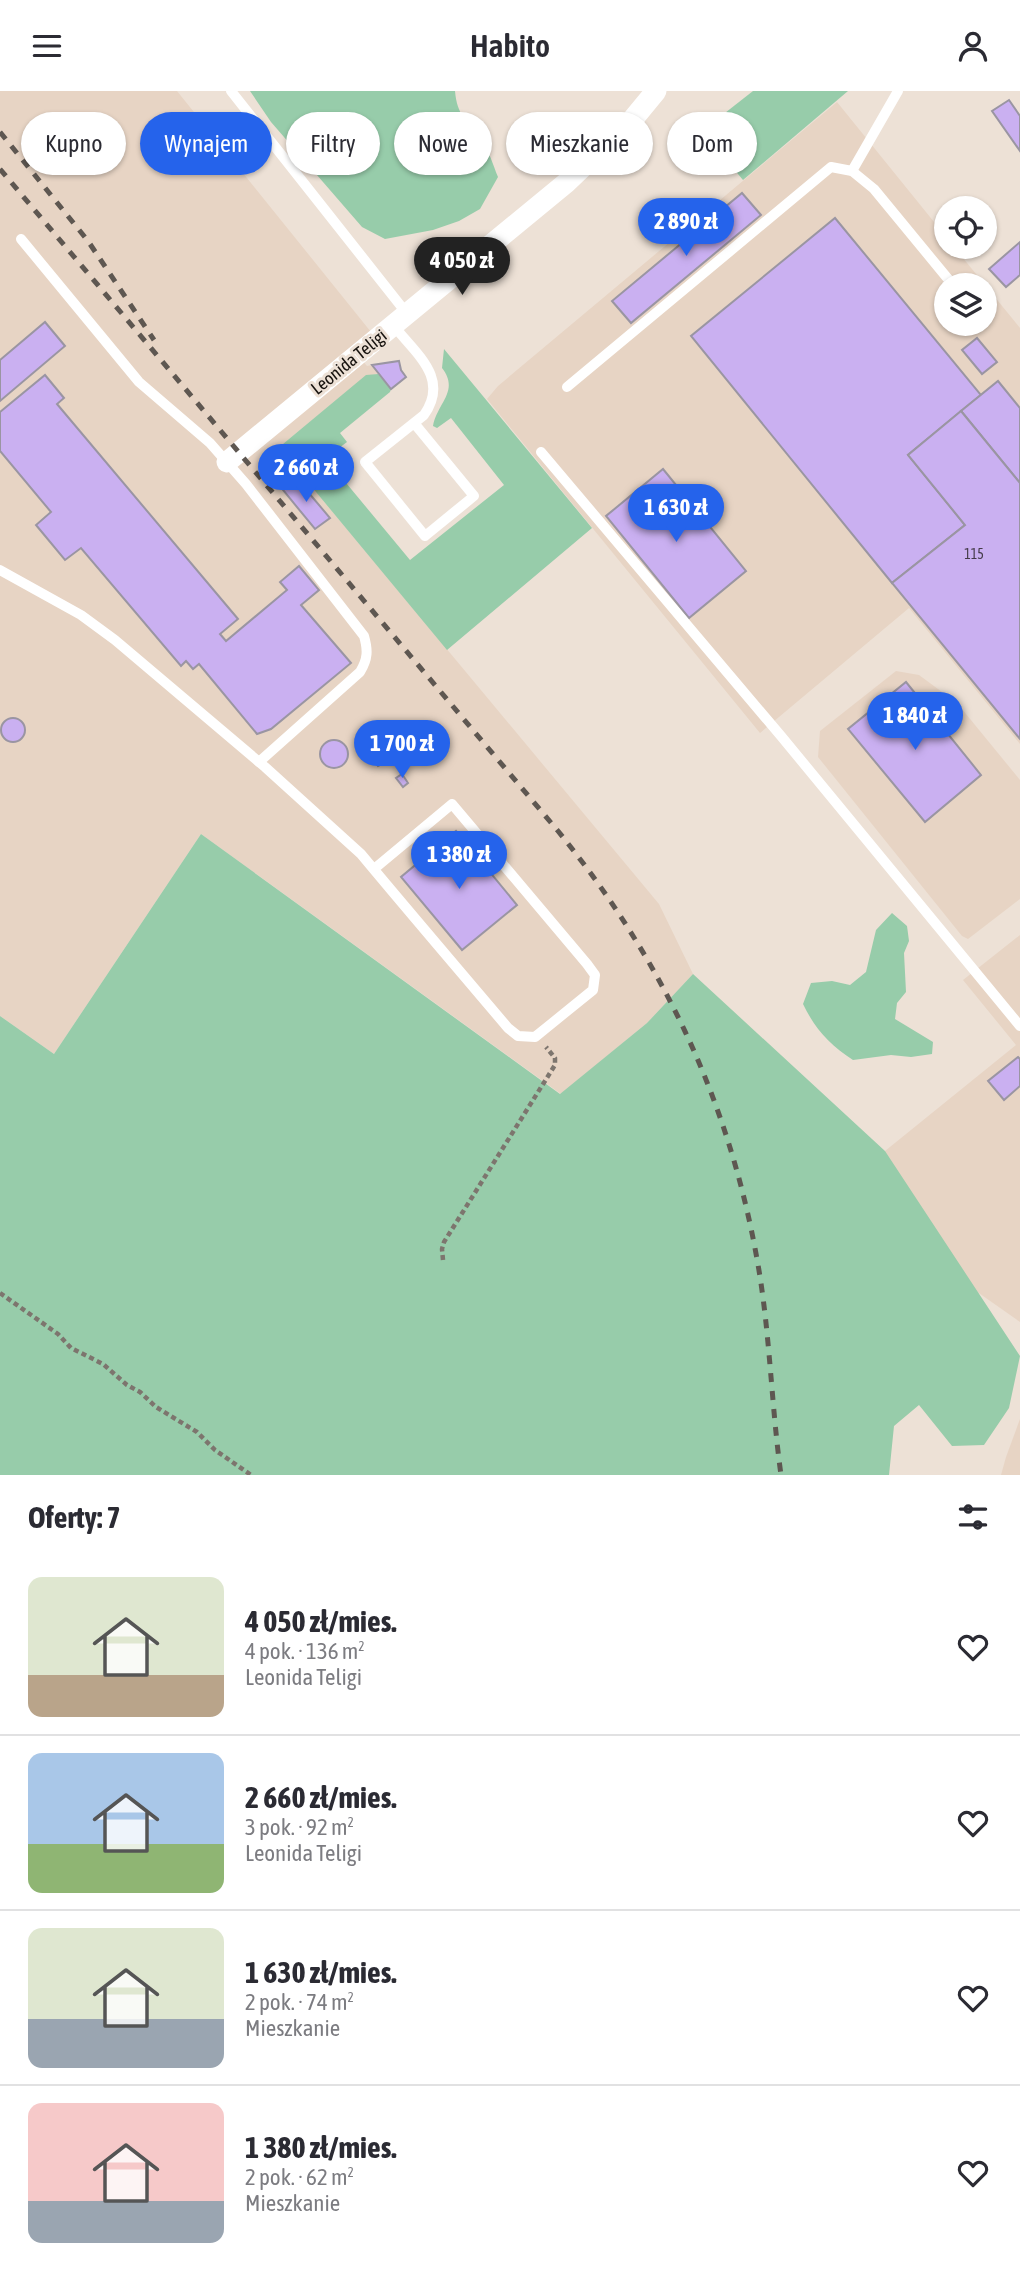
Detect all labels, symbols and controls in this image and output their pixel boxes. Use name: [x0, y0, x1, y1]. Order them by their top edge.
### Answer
icon: menu: [28, 27, 66, 65]
text: Habito: [470, 27, 550, 64]
icon: person: [954, 27, 992, 65]
chip: Kupno: [21, 112, 126, 175]
chip: Wynajem: [140, 112, 272, 175]
chip: Filtry: [286, 112, 380, 175]
chip: Nowe: [394, 112, 492, 175]
chip: Mieszkanie: [506, 112, 653, 175]
chip: Dom: [667, 112, 757, 175]
map controls: [934, 196, 997, 336]
button: locate: [934, 196, 997, 259]
pin: 2 890 zł: [614, 199, 758, 258]
text: 2 890 zł: [654, 208, 718, 234]
pin: 4 050 zł: [390, 237, 534, 297]
text: 4 050 zł: [430, 247, 494, 273]
button: layers: [934, 273, 997, 336]
street label: Leonida Teligi: [307, 325, 391, 399]
pin: 2 660 zł: [234, 445, 378, 504]
text: 2 660 zł: [274, 454, 338, 480]
pin: 1 630 zł: [604, 484, 748, 544]
text: 1 630 zł: [644, 494, 708, 520]
house number: 115: [964, 546, 984, 562]
pin: 1 840 zł: [843, 693, 987, 752]
text: 1 840 zł: [883, 702, 947, 728]
pin: 1 700 zł: [330, 721, 474, 780]
text: 1 700 zł: [370, 730, 434, 756]
pin: 1 380 zł: [387, 831, 531, 891]
text: 1 380 zł: [427, 841, 491, 867]
icon: filters: [954, 1498, 992, 1536]
text: Oferty: 7: [28, 1500, 121, 1534]
text: 4 050 zł/mies.: [245, 1604, 397, 1638]
icon: home: [84, 1605, 168, 1689]
icon: heart: [954, 1628, 992, 1666]
text: 4 pok. · 136 m²: [245, 1638, 365, 1664]
text: Leonida Teligi: [245, 1664, 362, 1690]
text: 2 660 zł/mies.: [245, 1780, 397, 1814]
icon: home: [84, 1781, 168, 1865]
icon: heart: [954, 1804, 992, 1842]
text: 3 pok. · 92 m²: [245, 1814, 354, 1840]
text: Leonida Teligi: [245, 1840, 362, 1866]
text: 1 630 zł/mies.: [245, 1955, 397, 1989]
icon: home: [84, 1956, 168, 2040]
icon: heart: [954, 1979, 992, 2017]
text: 2 pok. · 74 m²: [245, 1989, 354, 2015]
text: Mieszkanie: [245, 2015, 340, 2041]
text: 1 380 zł/mies.: [245, 2130, 397, 2164]
icon: home: [84, 2131, 168, 2215]
icon: heart: [954, 2154, 992, 2192]
text: 2 pok. · 62 m²: [245, 2164, 354, 2190]
text: Mieszkanie: [245, 2190, 340, 2216]

